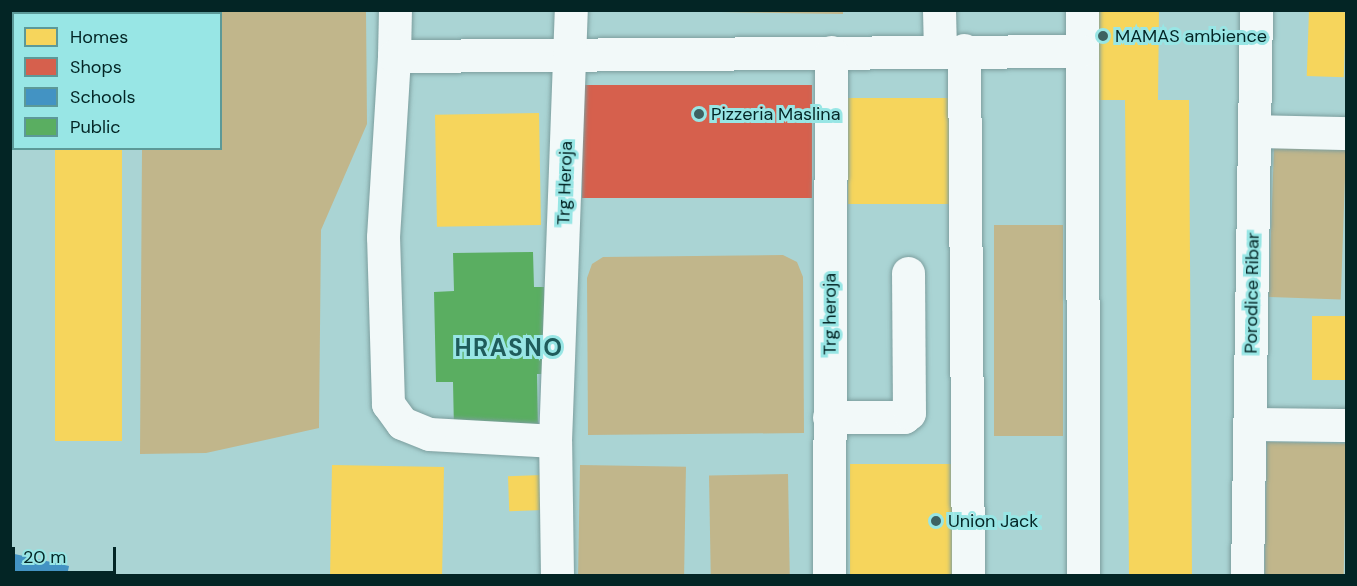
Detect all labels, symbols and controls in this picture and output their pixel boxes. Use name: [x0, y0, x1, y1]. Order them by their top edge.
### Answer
legend: [12, 12, 222, 150]
text: Homes: [70, 25, 128, 49]
place label: MAMAS ambience: [1115, 25, 1267, 47]
marker: MAMAS ambience: [1096, 29, 1110, 43]
text: Shops: [70, 55, 122, 79]
text: Schools: [70, 85, 135, 109]
place label: Pizzeria Maslina: [711, 103, 840, 125]
marker: Pizzeria Maslina: [692, 107, 706, 121]
text: Public: [70, 115, 121, 139]
street label: Trg Heroja: [553, 141, 577, 225]
street label: Porodice Ribar: [1240, 232, 1264, 354]
street label: Trg heroja: [819, 273, 841, 355]
district label: HRASNO: [454, 334, 564, 362]
place label: Union Jack: [948, 510, 1038, 532]
marker: Union Jack: [929, 514, 943, 528]
scale bar: [15, 535, 118, 573]
text: 20 m: [23, 545, 66, 569]

